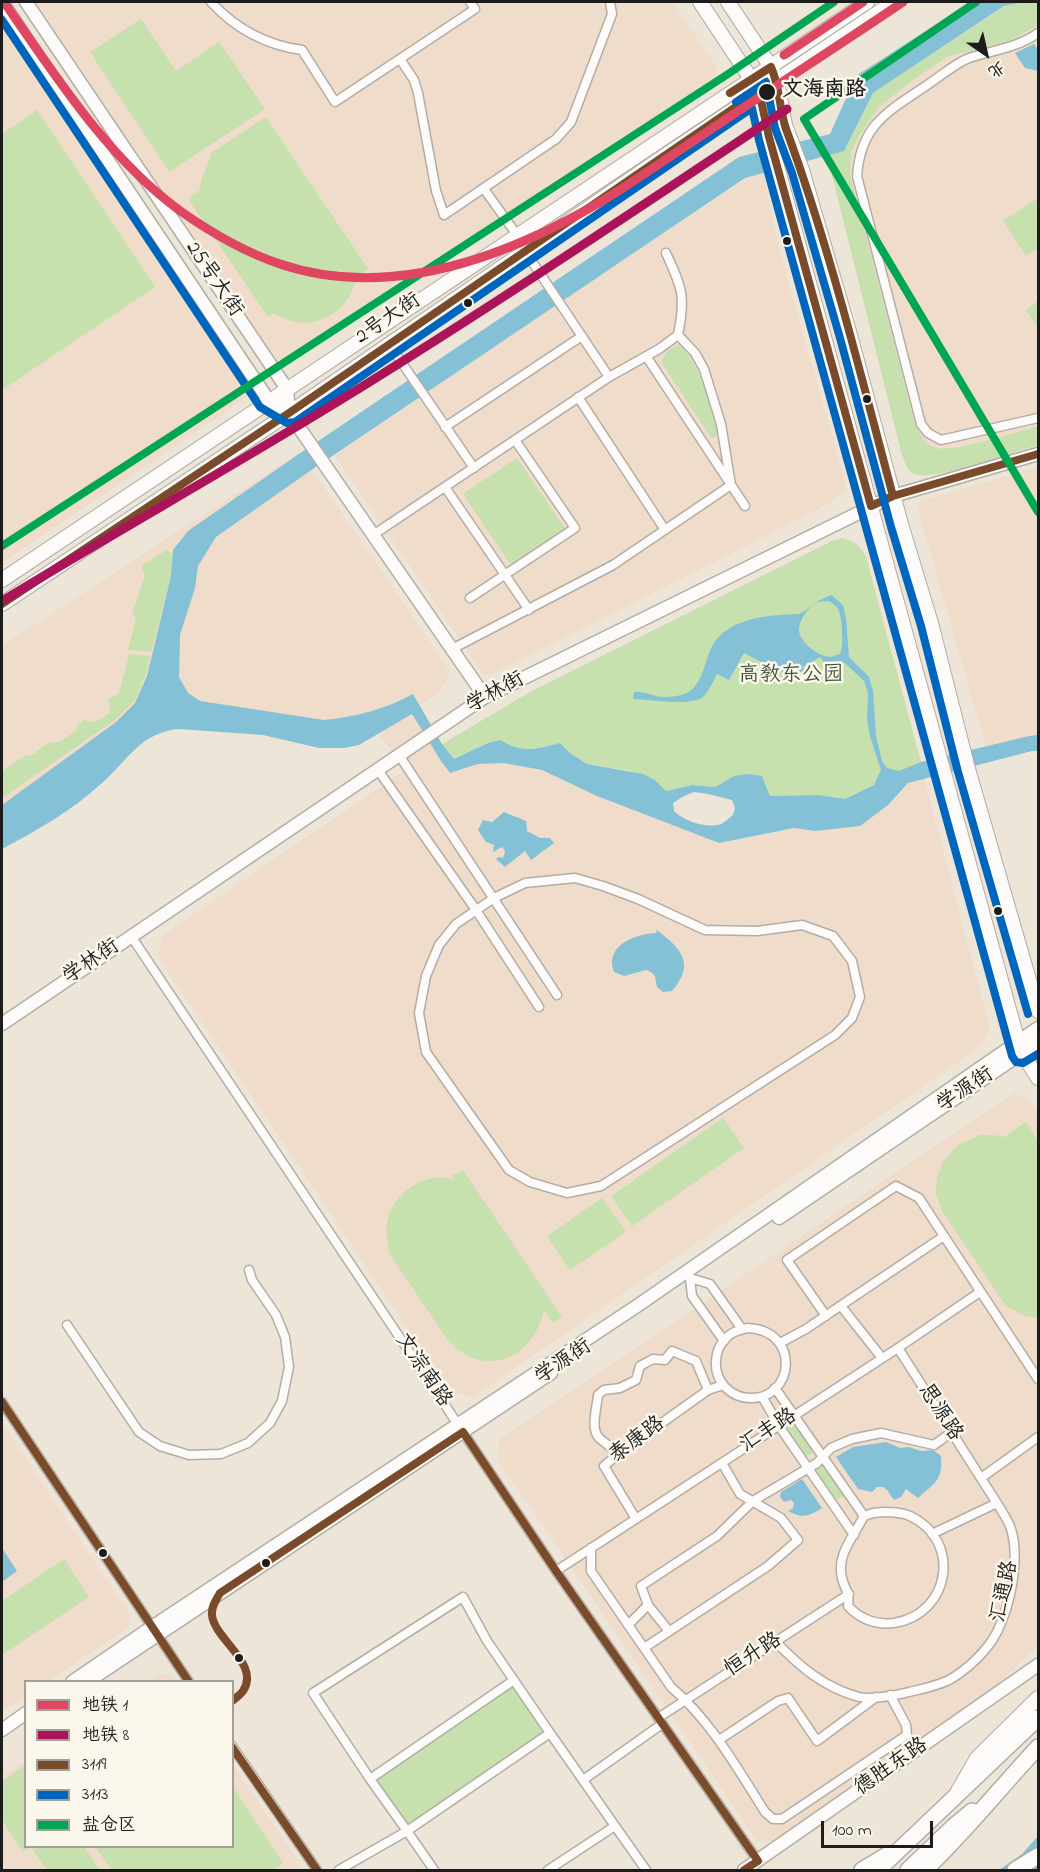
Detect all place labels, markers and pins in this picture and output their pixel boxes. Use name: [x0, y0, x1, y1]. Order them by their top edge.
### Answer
place label: 文海南路: [782, 79, 866, 105]
marker: 文海南路: [757, 82, 777, 102]
unlabelled marker: [781, 235, 793, 247]
unlabelled marker: [462, 297, 474, 309]
unlabelled marker: [861, 393, 873, 405]
unlabelled marker: [992, 905, 1004, 917]
unlabelled marker: [97, 1547, 109, 1559]
unlabelled marker: [260, 1557, 272, 1569]
unlabelled marker: [233, 1652, 245, 1664]

